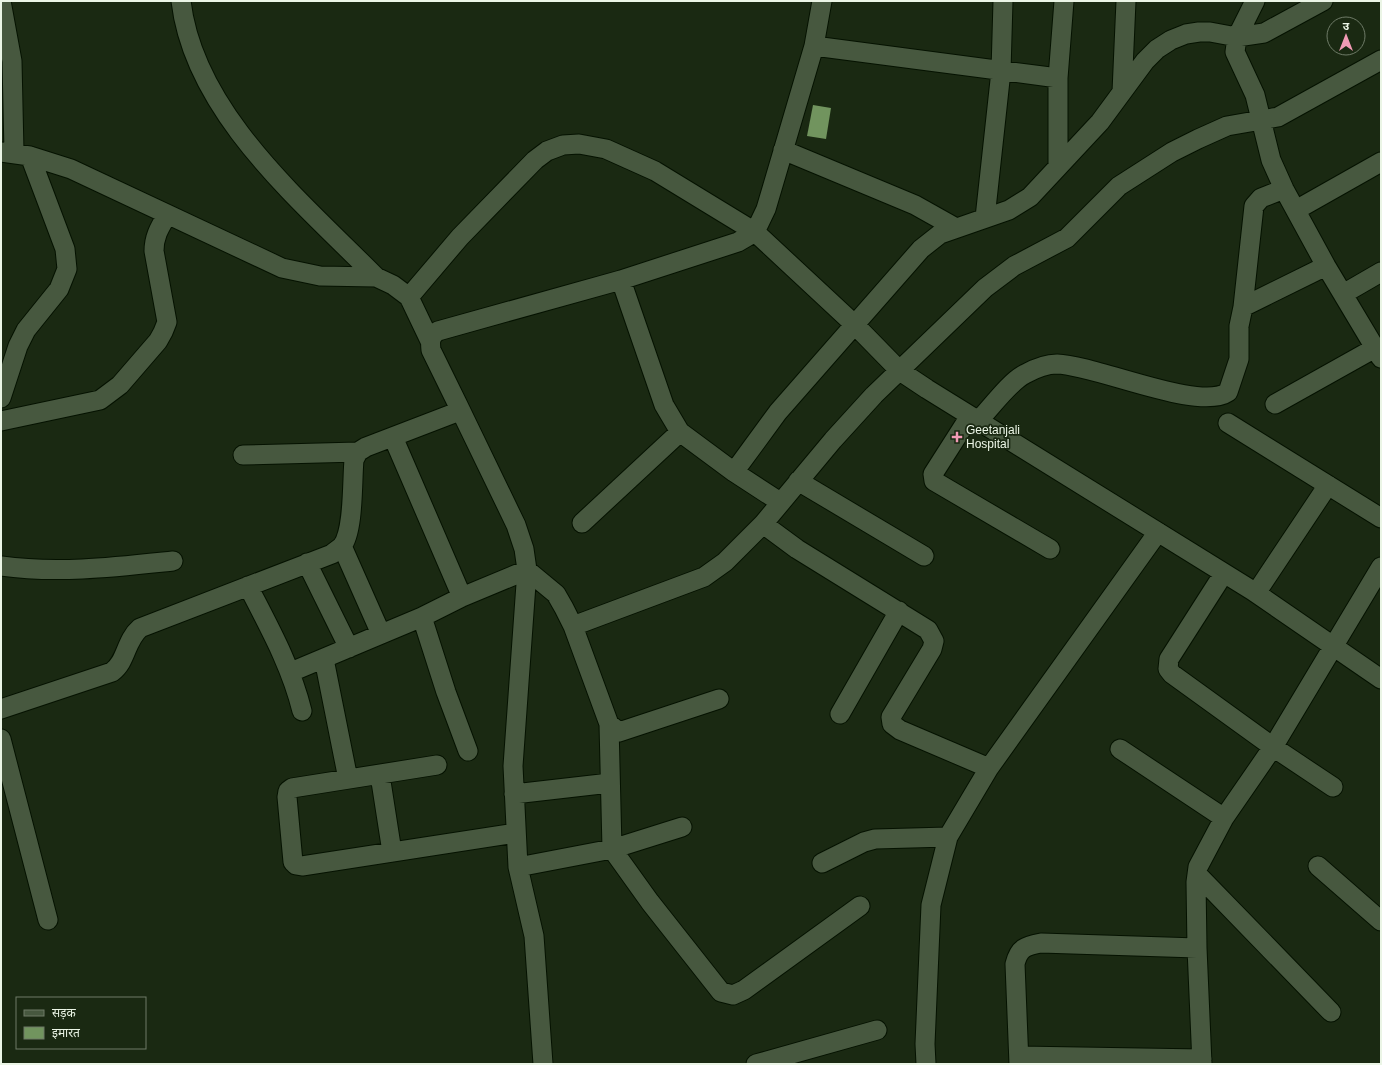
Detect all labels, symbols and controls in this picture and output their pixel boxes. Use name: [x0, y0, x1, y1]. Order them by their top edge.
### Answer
north arrow: [1326, 16, 1366, 56]
text: उ: [1343, 20, 1350, 32]
place label: Geetanjali Hospital: [966, 423, 1020, 451]
marker: Geetanjali Hospital: [951, 431, 963, 443]
legend: [16, 997, 146, 1049]
text: सड़क: [52, 1006, 77, 1020]
text: इमारत: [52, 1026, 81, 1040]

